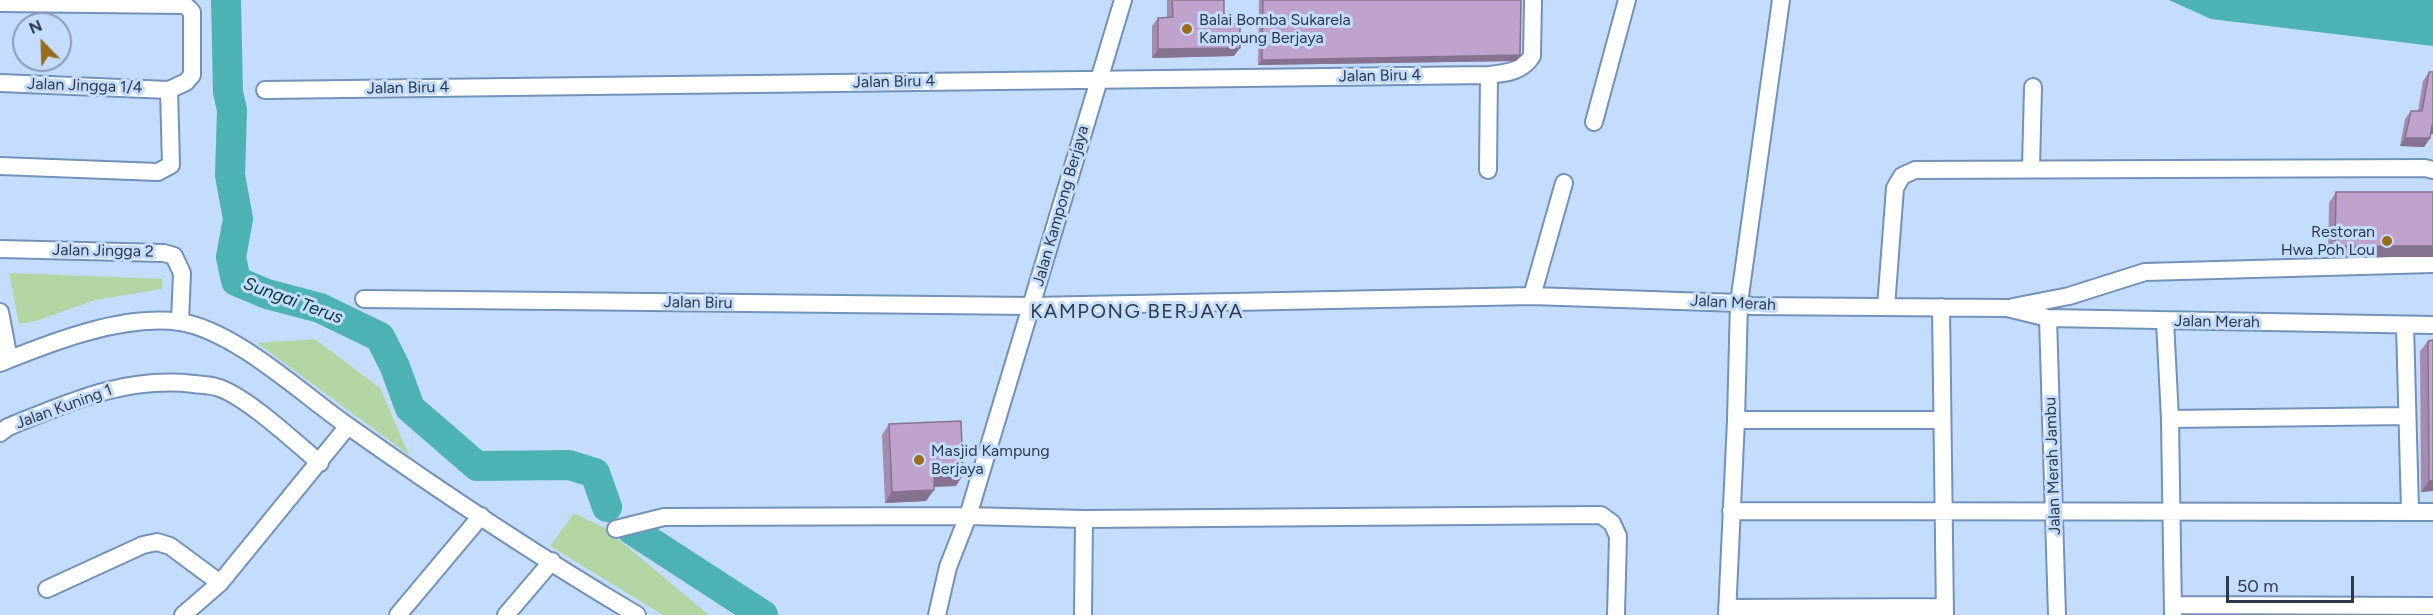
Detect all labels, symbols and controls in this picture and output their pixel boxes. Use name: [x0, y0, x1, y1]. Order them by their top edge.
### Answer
place label: Balai Bomba Sukarela Kampung Berjaya: [1199, 10, 1351, 48]
north arrow: [12, 12, 72, 72]
text: N: [26, 16, 45, 38]
marker: Balai Bomba Sukarela Kampung Berjaya: [1180, 22, 1194, 36]
street label: Jalan Biru 4: [1339, 66, 1421, 86]
street label: Jalan Biru 4: [853, 72, 935, 92]
street label: Jalan Jingga 1/4: [27, 74, 143, 98]
street label: Jalan Biru 4: [367, 78, 449, 98]
street label: Jalan Kampong Berjaya: [1029, 124, 1093, 288]
place label: Restoran Hwa Poh Lou: [2281, 222, 2375, 260]
marker: Restoran Hwa Poh Lou: [2380, 234, 2394, 248]
street label: Jalan Jingga 2: [52, 241, 154, 261]
water label: Sungai Terus: [240, 273, 346, 329]
street label: Jalan Merah: [1690, 291, 1776, 315]
street label: Jalan Biru: [663, 293, 733, 313]
district label: KAMPONG BERJAYA: [1030, 300, 1244, 324]
street label: Jalan Merah: [2174, 312, 2260, 332]
street label: Jalan Kuning 1: [13, 381, 115, 433]
street label: Jalan Merah Jambu: [2041, 397, 2065, 535]
place label: Masjid Kampung Berjaya: [931, 441, 1050, 479]
marker: Masjid Kampung Berjaya: [912, 453, 926, 467]
scale bar: [2229, 564, 2356, 602]
text: 50 m: [2237, 575, 2279, 597]

